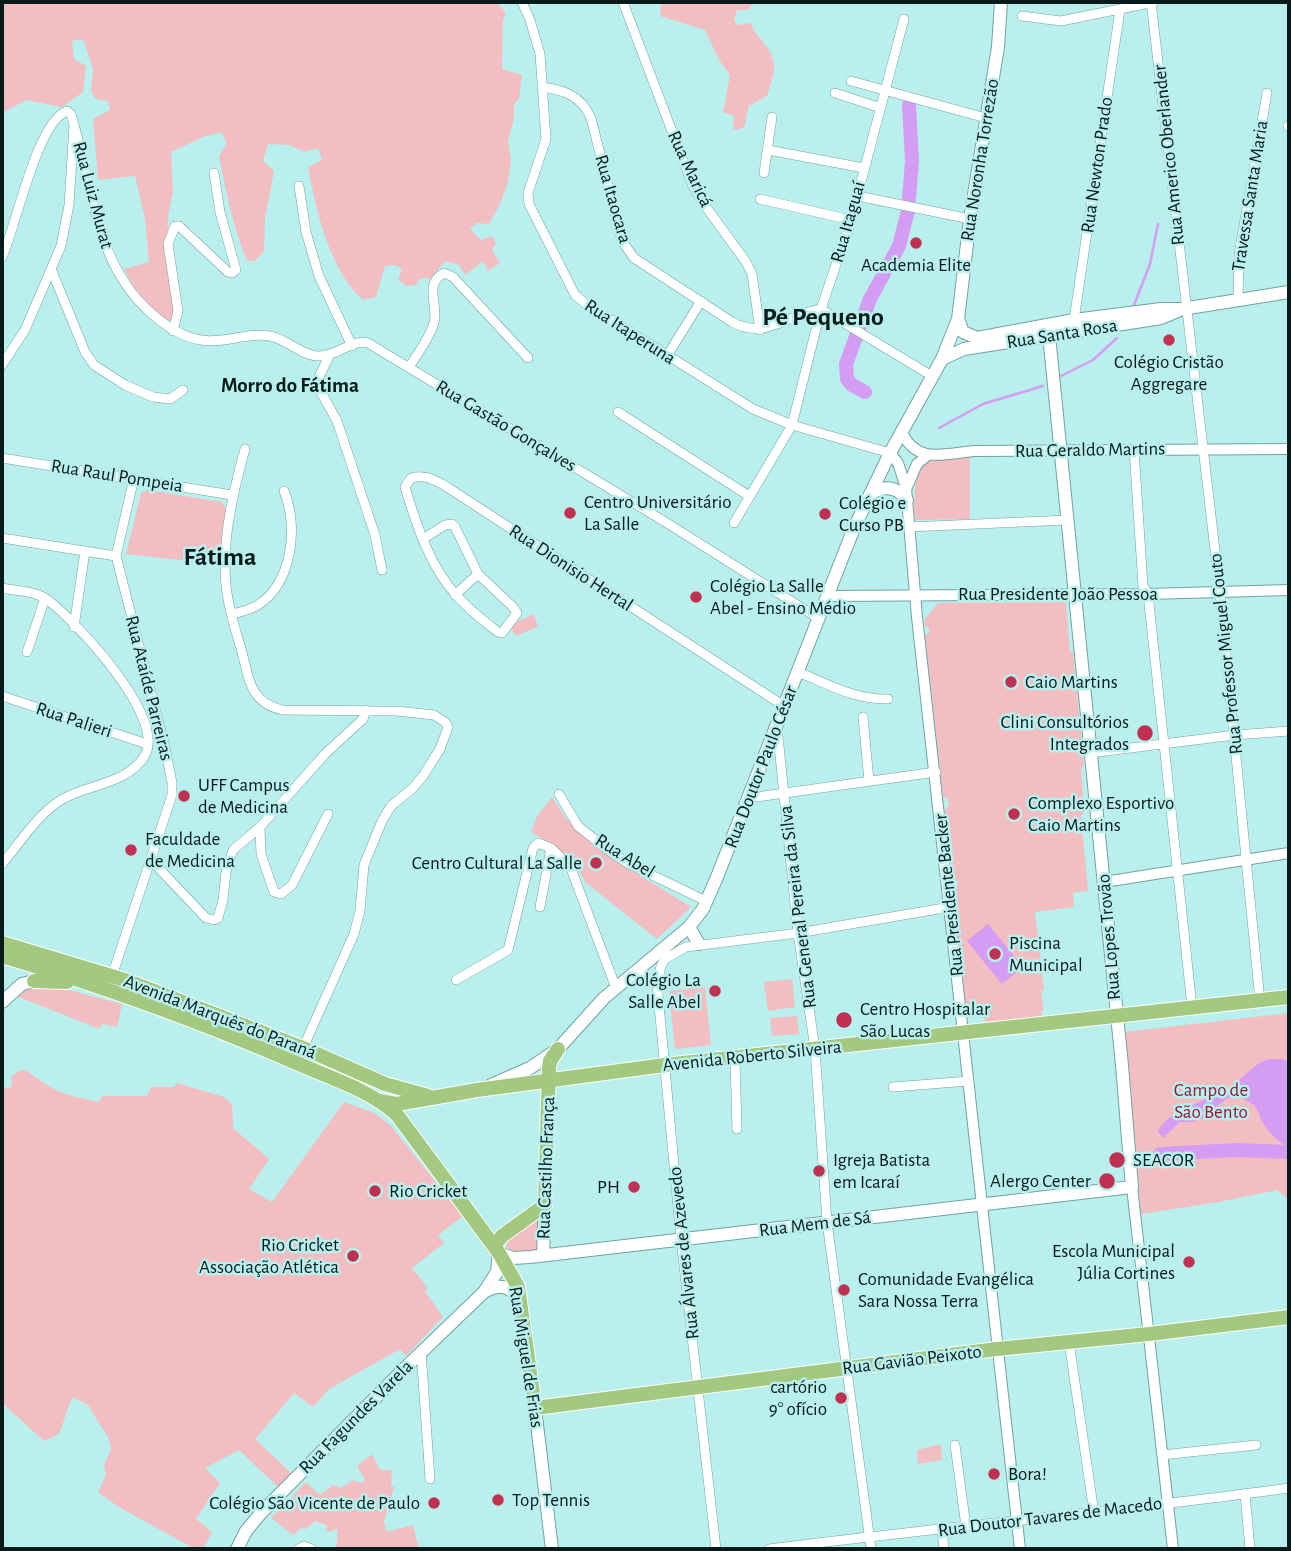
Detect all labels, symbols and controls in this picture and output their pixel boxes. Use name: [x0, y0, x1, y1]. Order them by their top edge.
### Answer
street label: Rua Americo Oberlander: [1148, 64, 1190, 246]
street label: Rua Noronha Torrezão: [956, 77, 1004, 243]
street label: Rua Newton Prado: [1076, 95, 1118, 235]
street label: Travessa Santa Maria: [1227, 119, 1273, 273]
street label: Rua Maricá: [662, 127, 718, 211]
street label: Rua Luiz Murat: [68, 139, 118, 251]
street label: Rua Itaocara: [589, 152, 637, 246]
street label: Rua Itaguaí: [825, 179, 871, 265]
marker: Academia Elite: [908, 235, 924, 251]
place label: Academia Elite: [861, 254, 971, 276]
street label: Rua Itaperuna: [580, 294, 680, 370]
district label: Pé Pequeno: [762, 301, 884, 333]
street label: Rua Santa Rosa: [1005, 314, 1119, 354]
marker: Colégio Cristão Aggregare: [1161, 332, 1177, 348]
place label: Colégio Cristão Aggregare: [1114, 351, 1224, 395]
district label: Morro do Fátima: [221, 373, 359, 399]
street label: Rua Gastão Gonçalves: [431, 375, 581, 477]
street label: Rua Geraldo Martins: [1015, 437, 1165, 463]
street label: Rua Raul Pompeia: [49, 454, 185, 498]
place label: Centro Universitário La Salle: [584, 491, 732, 535]
place label: Colégio e Curso PB: [839, 492, 906, 536]
marker: Centro Universitário La Salle: [562, 505, 578, 521]
marker: Colégio e Curso PB: [817, 506, 833, 522]
street label: Rua Dionisio Hertal: [505, 519, 637, 617]
district label: Fátima: [184, 541, 256, 573]
street label: Rua Professor Miguel Couto: [1204, 552, 1248, 756]
place label: Colégio La Salle Abel - Ensino Médio: [710, 575, 856, 619]
street label: Rua Presidente João Pessoa: [958, 583, 1158, 605]
marker: Colégio La Salle Abel - Ensino Médio: [688, 589, 704, 605]
street label: Rua Ataíde Parreiras: [120, 613, 178, 763]
place label: Caio Martins: [1025, 671, 1118, 693]
marker: Caio Martins: [1003, 674, 1019, 690]
street label: Rua Doutor Paulo César: [719, 682, 803, 852]
street label: Rua Palieri: [33, 697, 115, 743]
place label: Clini Consultórios Integrados: [1000, 711, 1129, 755]
marker: Clini Consultórios Integrados: [1135, 723, 1155, 743]
place label: UFF Campus de Medicina: [198, 774, 290, 818]
marker: UFF Campus de Medicina: [176, 788, 192, 804]
place label: Complexo Esportivo Caio Martins: [1028, 792, 1174, 836]
street label: Rua General Pereira da Silva: [774, 804, 822, 1010]
marker: Complexo Esportivo Caio Martins: [1006, 806, 1022, 822]
street label: Rua Presidente Backer: [929, 812, 969, 978]
place label: Faculdade de Medicina: [145, 828, 235, 872]
street label: Rua Abel: [591, 829, 659, 883]
marker: Faculdade de Medicina: [123, 842, 139, 858]
place label: Centro Cultural La Salle: [412, 852, 582, 874]
marker: Centro Cultural La Salle: [588, 855, 604, 871]
street label: Rua Lopes Trovão: [1092, 873, 1126, 1001]
place label: Piscina Municipal: [1009, 932, 1083, 976]
marker: Piscina Municipal: [987, 946, 1003, 962]
place label: Colégio La Salle Abel: [626, 969, 701, 1013]
street label: Avenida Marquês do Paraná: [120, 970, 320, 1064]
marker: Colégio La Salle Abel: [707, 983, 723, 999]
place label: Centro Hospitalar São Lucas: [860, 998, 990, 1042]
marker: Centro Hospitalar São Lucas: [834, 1010, 854, 1030]
street label: Avenida Roberto Silveira: [662, 1035, 842, 1077]
park label: Campo de São Bento: [1174, 1079, 1248, 1123]
street label: Rua Castilho França: [532, 1096, 560, 1240]
place label: Igreja Batista em Icaraí: [833, 1149, 930, 1193]
place label: SEACOR: [1133, 1149, 1194, 1171]
marker: SEACOR: [1107, 1150, 1127, 1170]
marker: Igreja Batista em Icaraí: [811, 1163, 827, 1179]
street label: Rua Álvares de Azevedo: [664, 1166, 704, 1340]
place label: Alergo Center: [990, 1170, 1091, 1192]
marker: Alergo Center: [1097, 1171, 1117, 1191]
place label: PH: [597, 1176, 620, 1198]
marker: PH: [626, 1179, 642, 1195]
place label: Rio Cricket: [389, 1180, 467, 1202]
marker: Rio Cricket: [367, 1183, 383, 1199]
street label: Rua Mem de Sá: [758, 1206, 872, 1242]
place label: Rio Cricket Associação Atlética: [199, 1234, 339, 1278]
place label: Escola Municipal Júlia Cortines: [1052, 1240, 1175, 1284]
marker: Rio Cricket Associação Atlética: [345, 1248, 361, 1264]
marker: Escola Municipal Júlia Cortines: [1181, 1254, 1197, 1270]
place label: Comunidade Evangélica Sara Nossa Terra: [858, 1268, 1034, 1312]
marker: Comunidade Evangélica Sara Nossa Terra: [836, 1282, 852, 1298]
street label: Rua Miguel de Frias: [504, 1285, 548, 1429]
street label: Rua Gavião Peixoto: [841, 1340, 983, 1380]
street label: Rua Fagundes Varela: [294, 1355, 418, 1479]
place label: cartório 9° ofício: [769, 1376, 827, 1420]
marker: cartório 9° ofício: [833, 1390, 849, 1406]
place label: Bora!: [1008, 1463, 1047, 1485]
marker: Bora!: [986, 1466, 1002, 1482]
place label: Top Tennis: [512, 1489, 590, 1511]
place label: Colégio São Vicente de Paulo: [209, 1492, 420, 1514]
marker: Top Tennis: [490, 1492, 506, 1508]
street label: Rua Doutor Tavares de Macedo: [937, 1492, 1163, 1542]
marker: Colégio São Vicente de Paulo: [426, 1495, 442, 1511]

